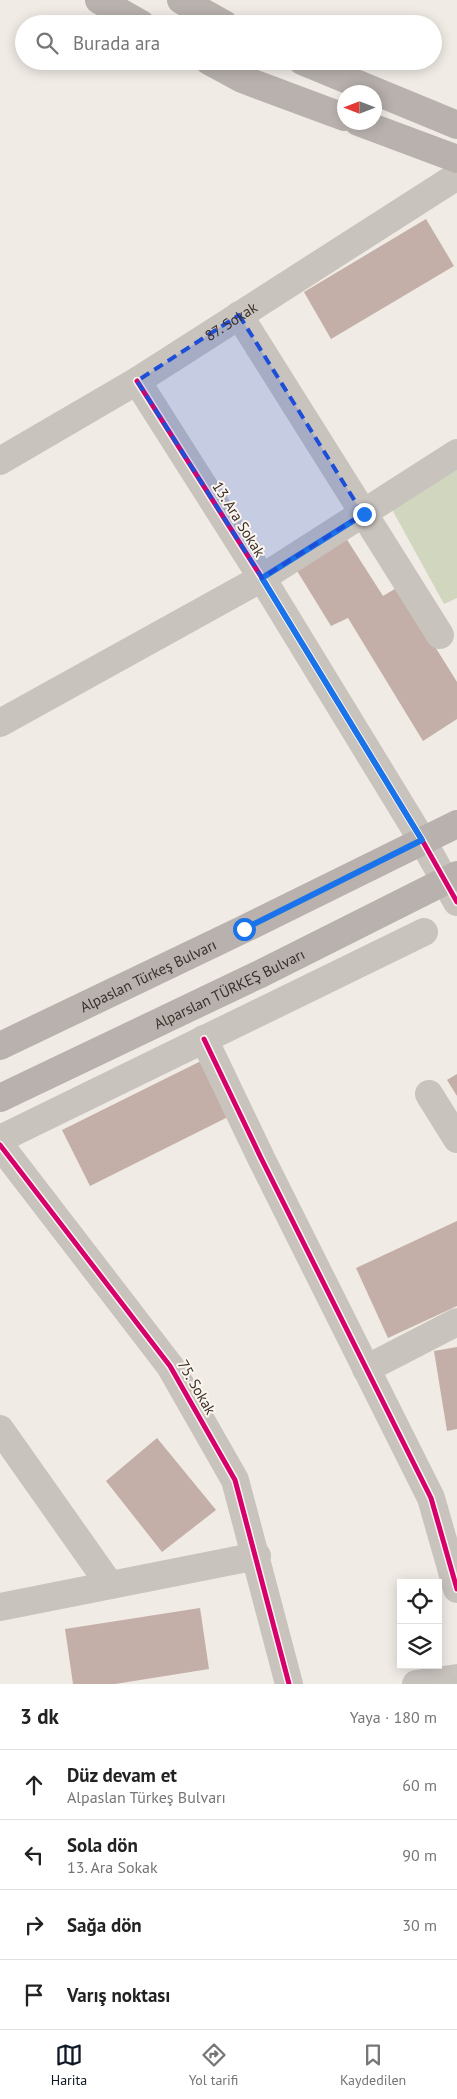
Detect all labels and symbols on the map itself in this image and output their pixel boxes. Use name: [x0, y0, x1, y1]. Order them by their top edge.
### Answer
north arrow: [337, 85, 382, 130]
street label: 87. Sokak: [201, 297, 261, 345]
street label: 13. Ara Sokak: [208, 478, 270, 561]
route end: [353, 503, 376, 526]
route start: [233, 918, 256, 941]
street label: Alpaslan Türkeş Bulvarı: [77, 934, 219, 1016]
street label: Alparslan TÜRKEŞ Bulvarı: [151, 944, 308, 1033]
street label: 75. Sokak: [174, 1356, 221, 1419]

